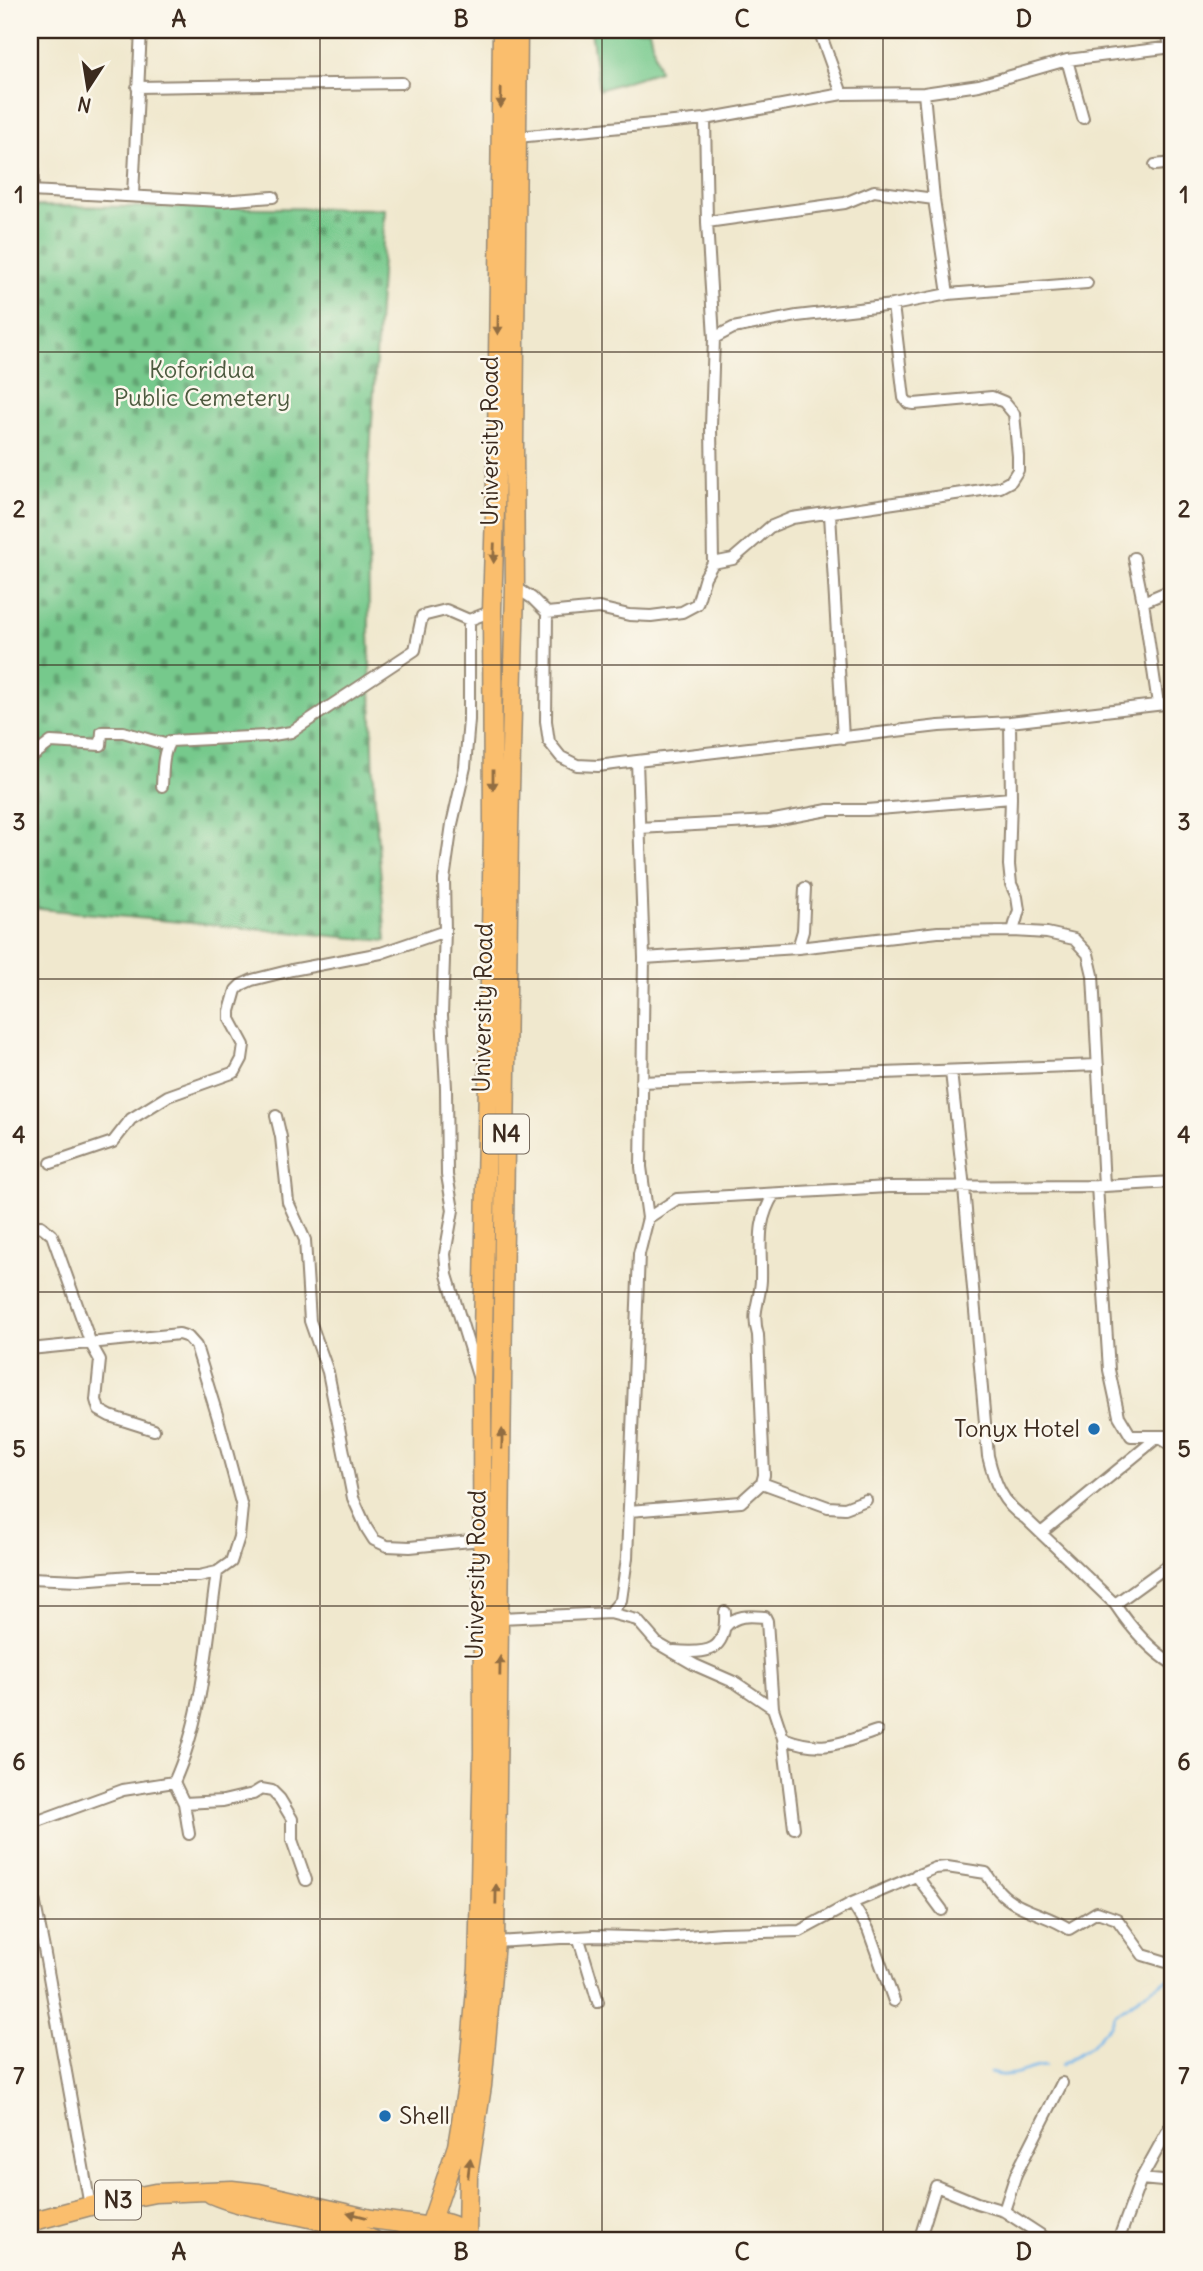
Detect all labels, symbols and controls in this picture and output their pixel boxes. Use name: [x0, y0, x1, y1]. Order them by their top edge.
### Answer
text: A: [172, 4, 187, 33]
text: B: [453, 4, 469, 33]
text: C: [734, 4, 750, 33]
text: D: [1016, 4, 1032, 33]
north arrow: [52, 52, 122, 122]
one-way arrow: [495, 87, 506, 109]
text: N: [76, 92, 93, 118]
text: 1: [14, 180, 24, 209]
text: 1: [1179, 180, 1189, 209]
one-way arrow: [492, 315, 504, 337]
park label: Koforidua Public Cemetery: [114, 354, 290, 412]
street label: University Road: [474, 356, 504, 526]
text: 2: [13, 494, 26, 523]
text: 2: [1178, 494, 1191, 523]
one-way arrow: [488, 542, 499, 564]
one-way arrow: [487, 770, 499, 792]
text: 3: [12, 807, 26, 836]
text: 3: [1177, 807, 1191, 836]
street label: University Road: [466, 923, 498, 1093]
road number: N4: [483, 1114, 529, 1154]
text: 4: [12, 1120, 26, 1149]
text: 4: [1177, 1120, 1191, 1149]
place label: Tonyx Hotel: [954, 1413, 1080, 1443]
marker: Tonyx Hotel: [1086, 1421, 1102, 1437]
one-way arrow: [496, 1427, 508, 1449]
text: 5: [12, 1434, 26, 1463]
text: 5: [1177, 1434, 1191, 1463]
street label: University Road: [459, 1490, 491, 1660]
one-way arrow: [494, 1655, 505, 1677]
text: 6: [12, 1747, 26, 1776]
text: 6: [1177, 1747, 1191, 1776]
one-way arrow: [490, 1882, 502, 1904]
text: 7: [13, 2061, 25, 2090]
text: 7: [1178, 2061, 1190, 2090]
place label: Shell: [399, 2100, 450, 2130]
marker: Shell: [377, 2108, 393, 2124]
one-way arrow: [464, 2157, 475, 2179]
road number: N3: [95, 2180, 141, 2220]
one-way arrow: [346, 2209, 368, 2220]
text: A: [172, 2237, 187, 2266]
text: B: [453, 2237, 469, 2266]
text: C: [734, 2237, 750, 2266]
text: D: [1016, 2237, 1032, 2266]

